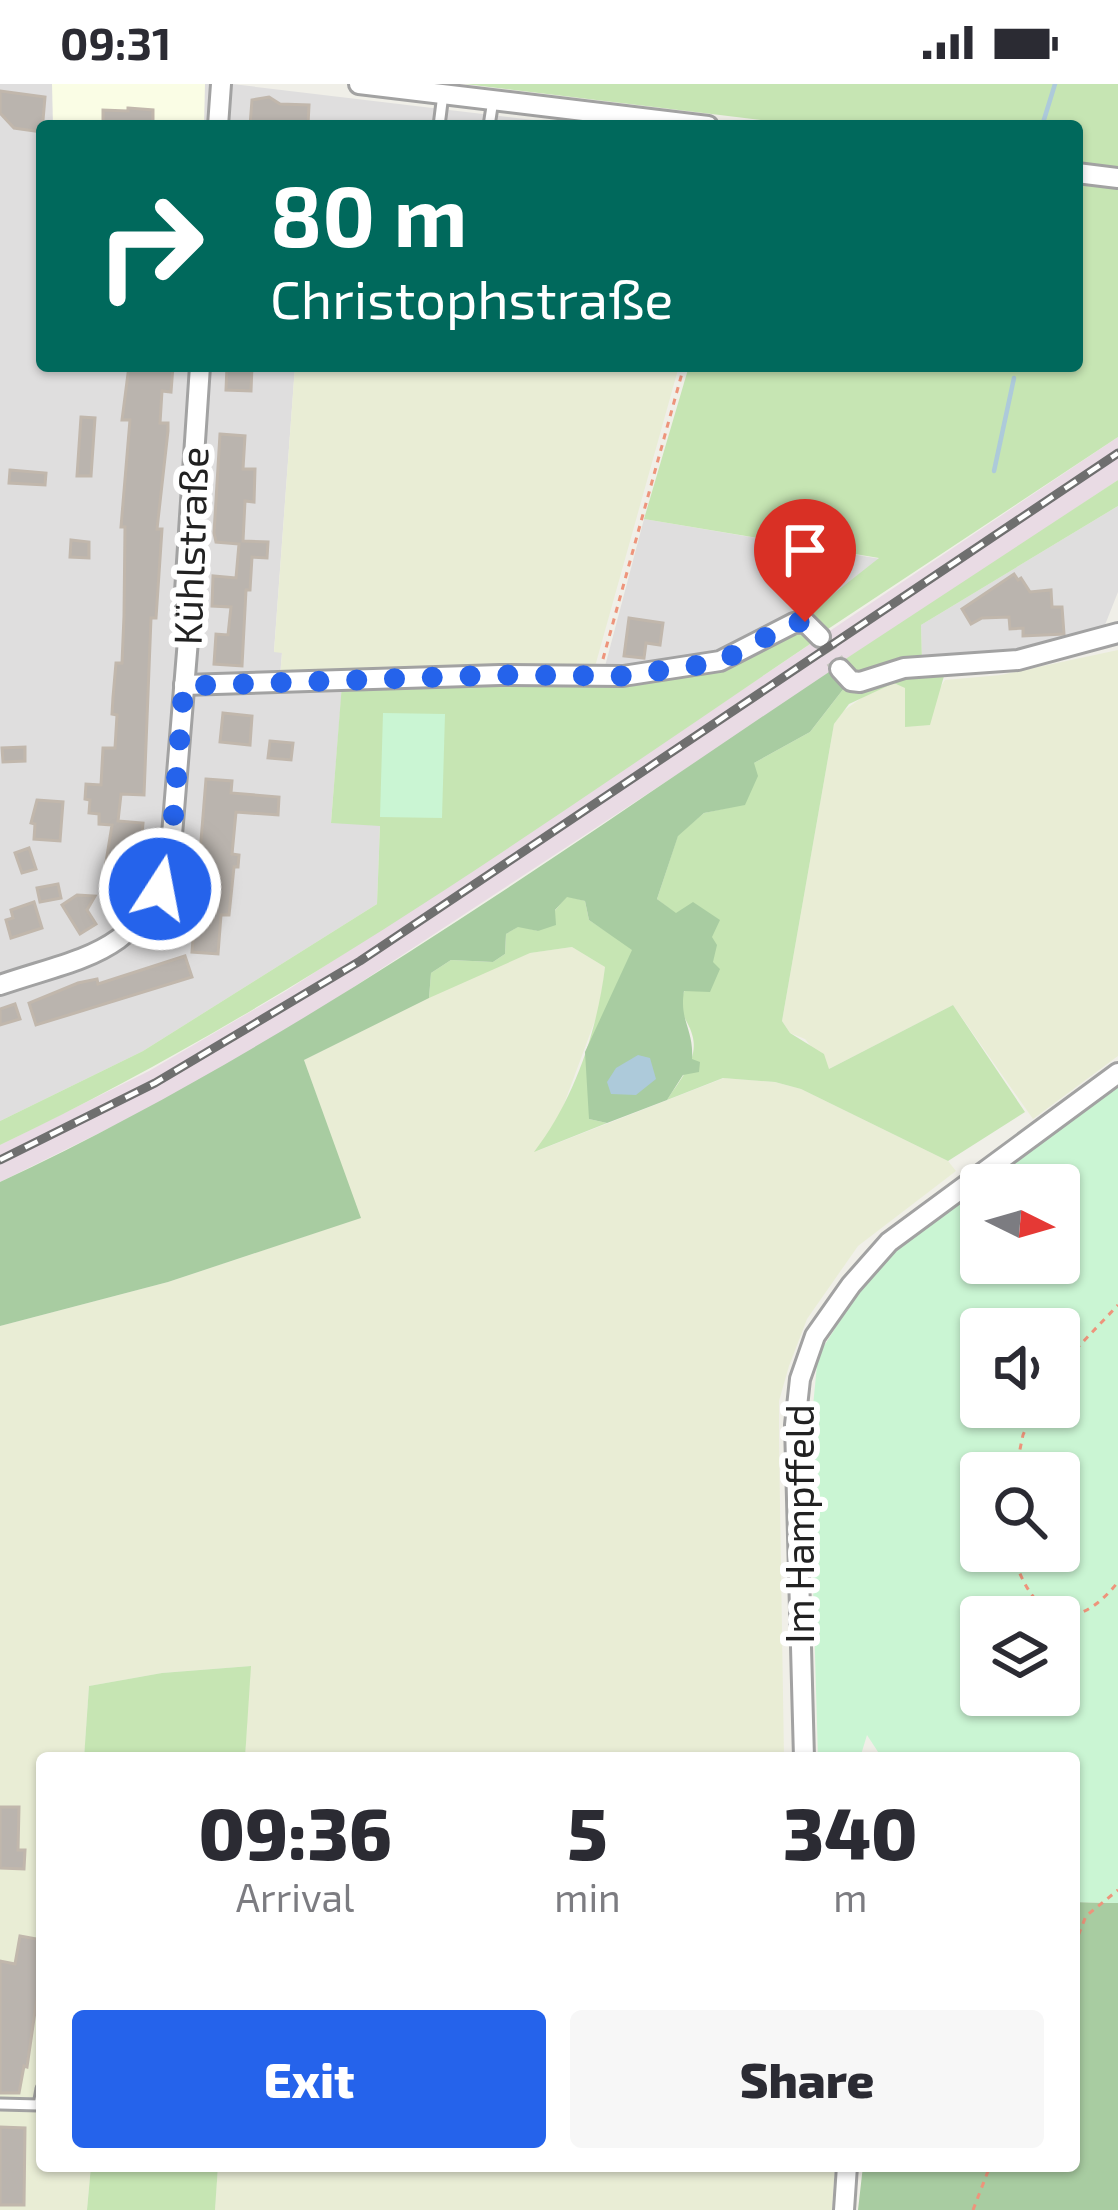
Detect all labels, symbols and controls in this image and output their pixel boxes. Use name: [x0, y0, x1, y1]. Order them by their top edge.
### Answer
text: 09:31: [60, 15, 171, 69]
text: 80 m: [270, 163, 467, 264]
icon: right: [72, 168, 228, 324]
text: Christophstraße: [270, 265, 673, 330]
street label: Kühlstraße: [163, 446, 216, 646]
pin: [754, 499, 856, 622]
icon: arrive: [772, 517, 838, 583]
position arrow: [97, 826, 223, 952]
north arrow: [960, 1164, 1080, 1284]
map controls: [960, 1164, 1080, 1716]
button: sound: [960, 1308, 1080, 1428]
street label: Im Hampffeld: [775, 1404, 822, 1644]
button: search: [960, 1452, 1080, 1572]
button: layers: [960, 1596, 1080, 1716]
text: 09:36: [198, 1788, 392, 1874]
text: 5: [567, 1788, 608, 1874]
text: 340: [783, 1788, 918, 1874]
text: Arrival: [236, 1873, 354, 1920]
text: min: [554, 1873, 621, 1920]
text: m: [833, 1873, 867, 1920]
button: Exit: [72, 2010, 546, 2148]
button: Share: [570, 2010, 1044, 2148]

